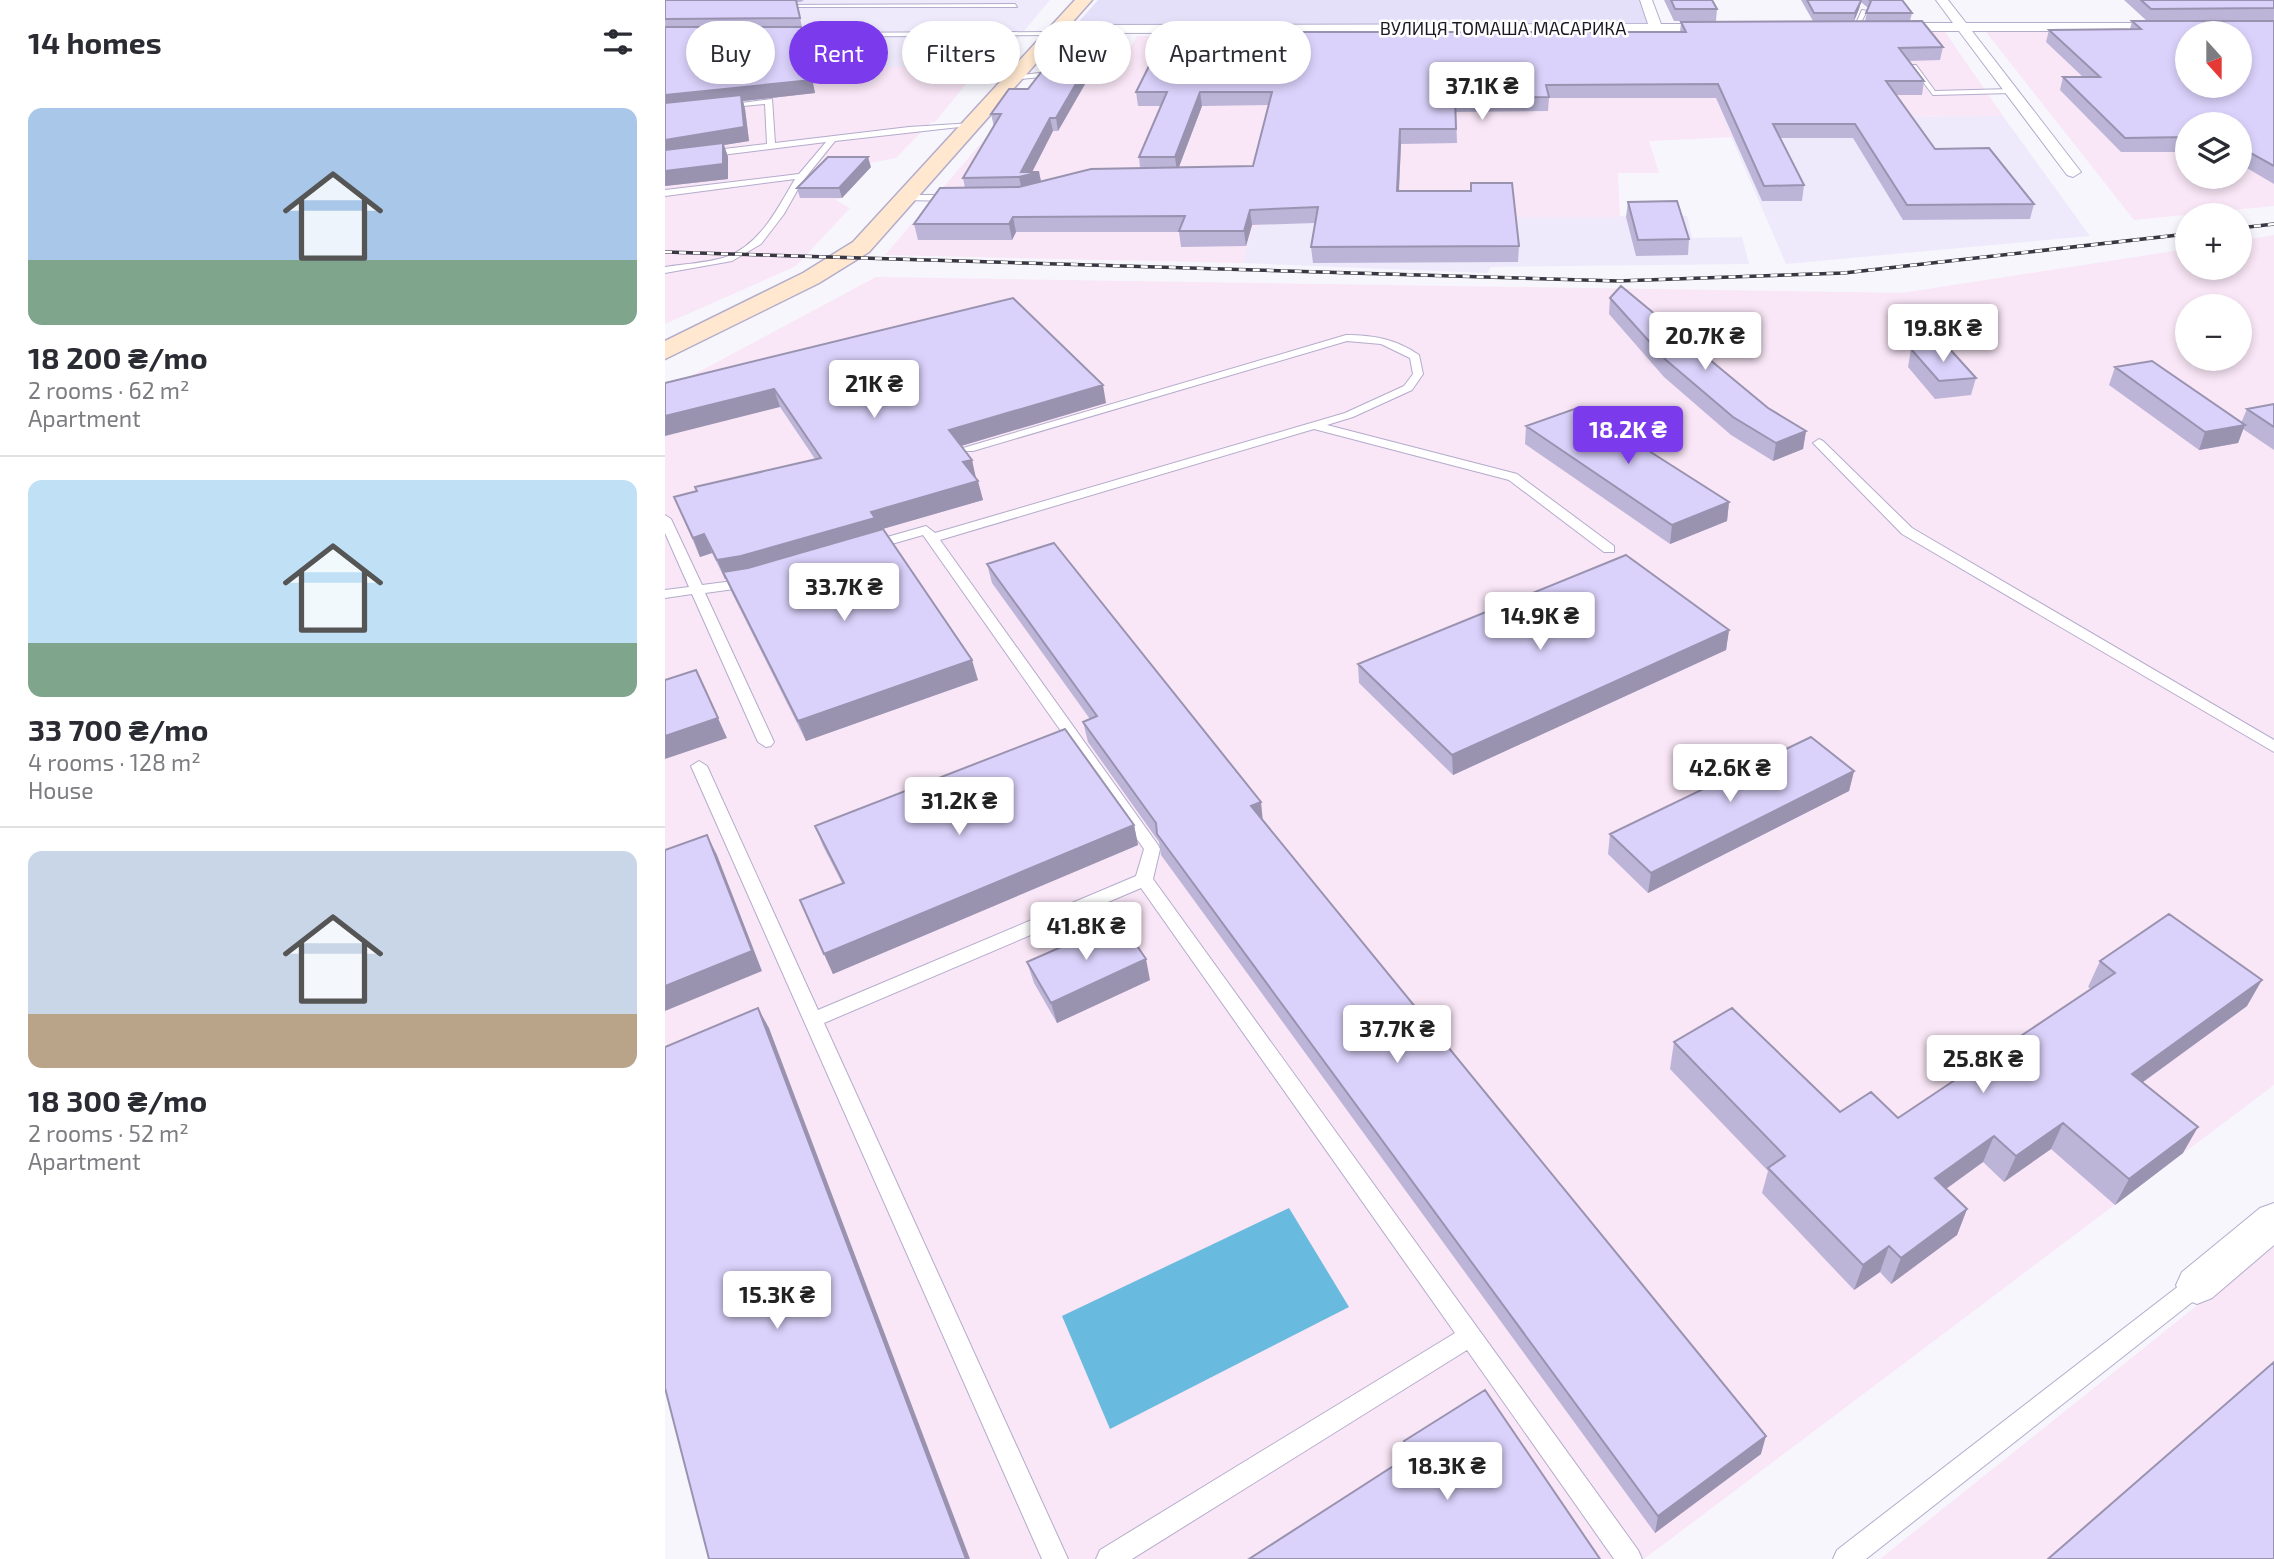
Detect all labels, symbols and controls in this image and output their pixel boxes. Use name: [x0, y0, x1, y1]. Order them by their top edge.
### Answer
street label: ВУЛИЦЯ ТОМАША МАСАРИКА: [1380, 17, 1627, 39]
chip: Buy: [686, 21, 775, 84]
chip: Rent: [789, 21, 888, 84]
chip: Filters: [902, 21, 1020, 84]
chip: New: [1034, 21, 1131, 84]
chip: Apartment: [1145, 21, 1311, 84]
north arrow: [2175, 21, 2252, 98]
map controls: [2175, 21, 2252, 371]
icon: filters: [599, 23, 637, 61]
text: 14 homes: [28, 24, 162, 60]
pin: 37.1K ₴: [1417, 62, 1547, 122]
text: 37.1K ₴: [1445, 71, 1519, 99]
button: layers: [2175, 112, 2252, 189]
icon: home: [270, 153, 396, 279]
button: +: [2175, 203, 2252, 280]
button: −: [2175, 294, 2252, 371]
pin: 19.8K ₴: [1878, 304, 2008, 364]
pin: 20.7K ₴: [1640, 312, 1770, 372]
text: 19.8K ₴: [1904, 313, 1982, 341]
text: 20.7K ₴: [1665, 321, 1745, 349]
text: 18 200 ₴/mo: [28, 339, 208, 375]
pin: 21K ₴: [825, 360, 923, 420]
text: 21K ₴: [845, 369, 903, 397]
text: 2 rooms · 62 m²: [28, 376, 190, 404]
text: Apartment: [28, 404, 141, 432]
pin: 18.2K ₴: [1563, 406, 1693, 466]
text: 18.2K ₴: [1589, 415, 1667, 443]
icon: home: [270, 525, 396, 651]
pin: 33.7K ₴: [779, 564, 909, 623]
text: 33.7K ₴: [805, 572, 883, 600]
pin: 14.9K ₴: [1475, 592, 1605, 652]
text: 14.9K ₴: [1501, 601, 1579, 629]
text: 33 700 ₴/mo: [28, 711, 208, 747]
pin: 42.6K ₴: [1665, 744, 1795, 804]
text: 4 rooms · 128 m²: [28, 748, 201, 776]
text: 42.6K ₴: [1689, 753, 1771, 781]
text: House: [28, 776, 94, 804]
pin: 31.2K ₴: [894, 778, 1024, 837]
text: 31.2K ₴: [921, 786, 997, 814]
icon: home: [270, 896, 396, 1022]
pin: 41.8K ₴: [1021, 902, 1151, 962]
text: 41.8K ₴: [1046, 911, 1126, 939]
pin: 37.7K ₴: [1332, 1006, 1462, 1065]
text: 37.7K ₴: [1359, 1014, 1435, 1042]
pin: 25.8K ₴: [1918, 1036, 2048, 1095]
text: 25.8K ₴: [1943, 1044, 2023, 1072]
text: 18 300 ₴/mo: [28, 1082, 207, 1118]
text: 2 rooms · 52 m²: [28, 1119, 189, 1147]
text: Apartment: [28, 1147, 141, 1175]
pin: 15.3K ₴: [712, 1272, 842, 1331]
text: 15.3K ₴: [739, 1280, 815, 1308]
pin: 18.3K ₴: [1382, 1442, 1512, 1502]
text: 18.3K ₴: [1408, 1451, 1486, 1479]

